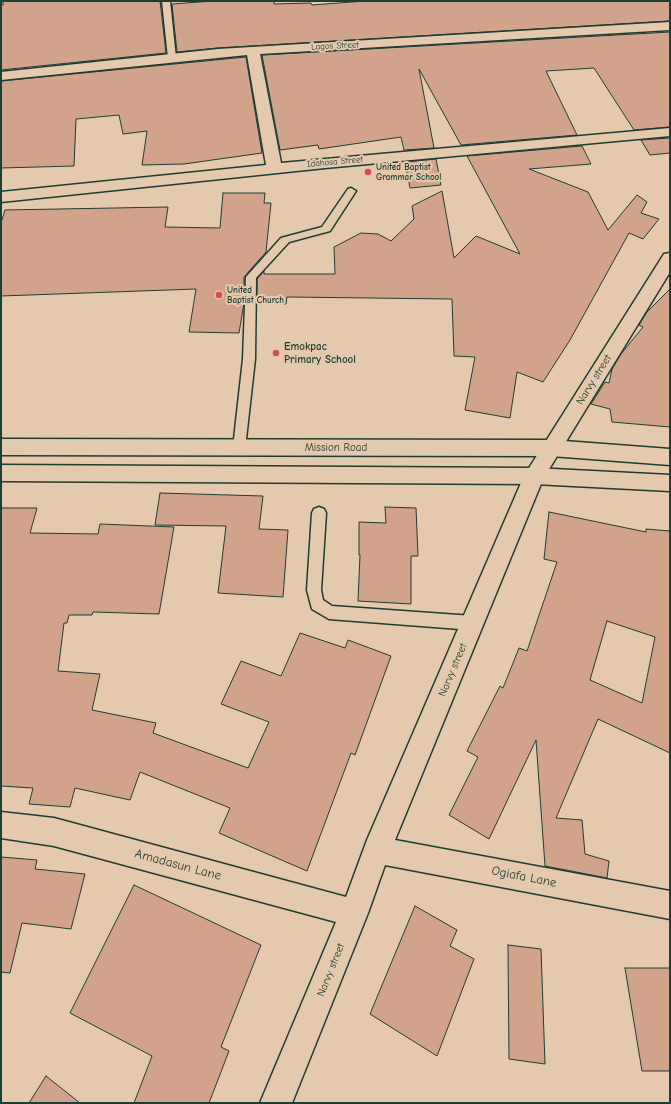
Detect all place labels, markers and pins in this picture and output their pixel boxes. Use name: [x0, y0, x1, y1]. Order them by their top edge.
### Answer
place label: United Baptist Grammar School: [376, 162, 441, 183]
marker: United Baptist Grammar School: [363, 167, 373, 177]
place label: United Baptist Church: [227, 285, 284, 306]
marker: United Baptist Church: [214, 290, 224, 300]
place label: Emokpac Primary School: [284, 340, 356, 366]
marker: Emokpac Primary School: [271, 348, 281, 358]

